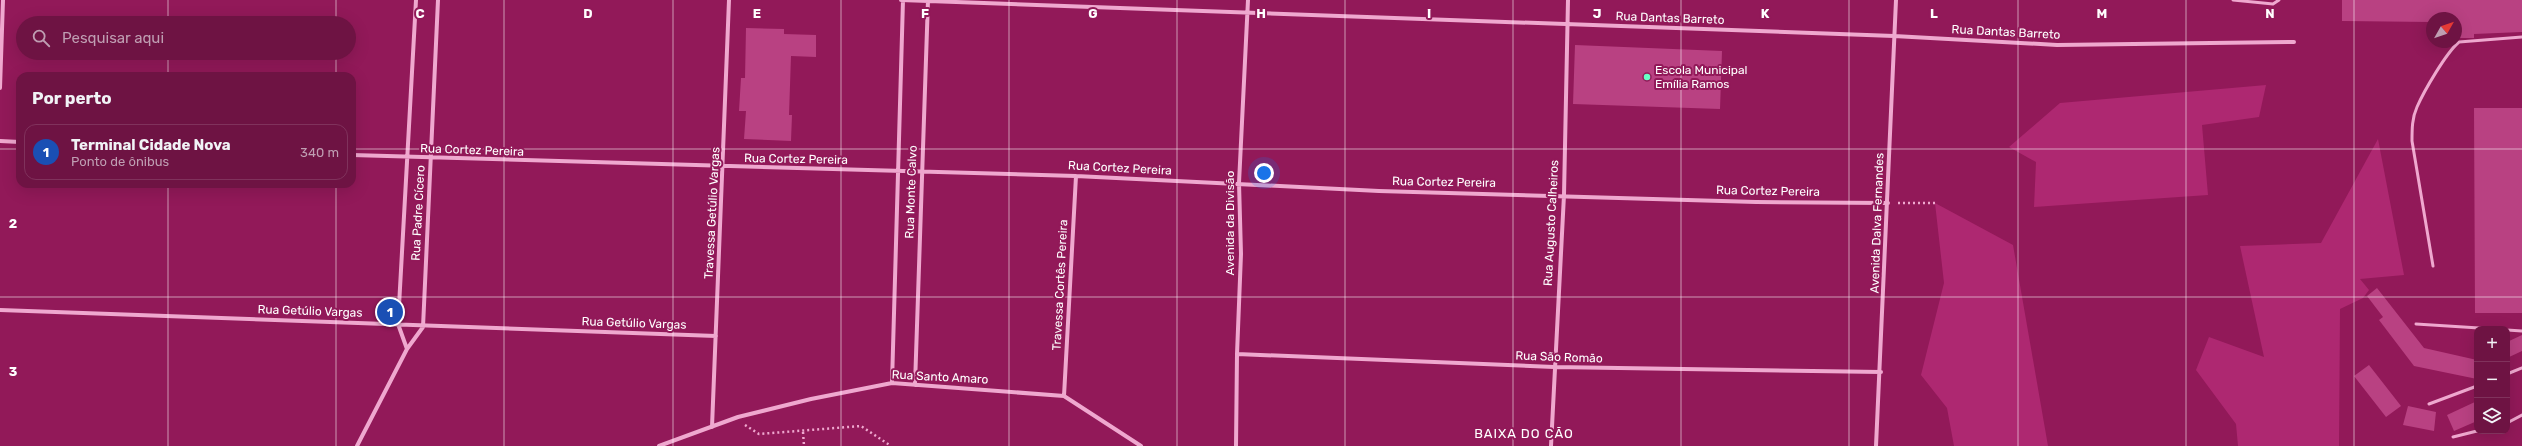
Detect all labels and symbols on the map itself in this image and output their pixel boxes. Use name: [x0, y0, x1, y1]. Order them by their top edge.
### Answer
text: C: [415, 6, 425, 21]
text: D: [583, 6, 593, 21]
text: E: [753, 6, 761, 21]
text: F: [921, 6, 929, 21]
text: G: [1088, 6, 1098, 21]
text: H: [1256, 6, 1266, 21]
text: I: [1427, 6, 1431, 21]
text: J: [1593, 6, 1601, 21]
text: K: [1761, 6, 1770, 21]
text: L: [1930, 6, 1938, 21]
text: M: [2097, 6, 2107, 21]
text: N: [2265, 6, 2275, 21]
street label: Rua Dantas Barreto: [1615, 9, 1725, 27]
north arrow: [2426, 12, 2462, 48]
street label: Rua Dantas Barreto: [1951, 22, 2061, 42]
place label: Escola Municipal Emília Ramos: [1655, 63, 1748, 91]
marker: Escola Municipal Emília Ramos: [1642, 72, 1652, 82]
street label: Rua Cortez Pereira: [420, 141, 524, 159]
street label: Rua Monte Calvo: [902, 145, 920, 239]
street label: Travessa Getúlio Vargas: [702, 147, 722, 279]
street label: Rua Cortez Pereira: [744, 151, 848, 167]
street label: Avenida Dalva Fernandes: [1868, 152, 1886, 294]
street label: Rua Cortez Pereira: [1068, 158, 1172, 178]
street label: Rua Augusto Calheiros: [1541, 159, 1561, 287]
your location: [1254, 163, 1274, 183]
street label: Rua Padre Cícero: [409, 165, 427, 261]
street label: Avenida da Divisão: [1223, 171, 1237, 275]
street label: Rua Cortez Pereira: [1392, 174, 1496, 190]
street label: Rua Cortez Pereira: [1716, 183, 1820, 199]
text: 2: [9, 216, 17, 231]
street label: Travessa Cortês Pereira: [1050, 219, 1070, 351]
pin: 1: [377, 297, 403, 327]
street label: Rua Getúlio Vargas: [257, 302, 363, 320]
street label: Rua Getúlio Vargas: [581, 314, 687, 332]
street label: Rua São Romão: [1515, 348, 1603, 366]
text: 3: [9, 364, 18, 379]
street label: Rua Santo Amaro: [891, 367, 989, 387]
district label: BAIXA DO CÃO: [1474, 426, 1574, 441]

